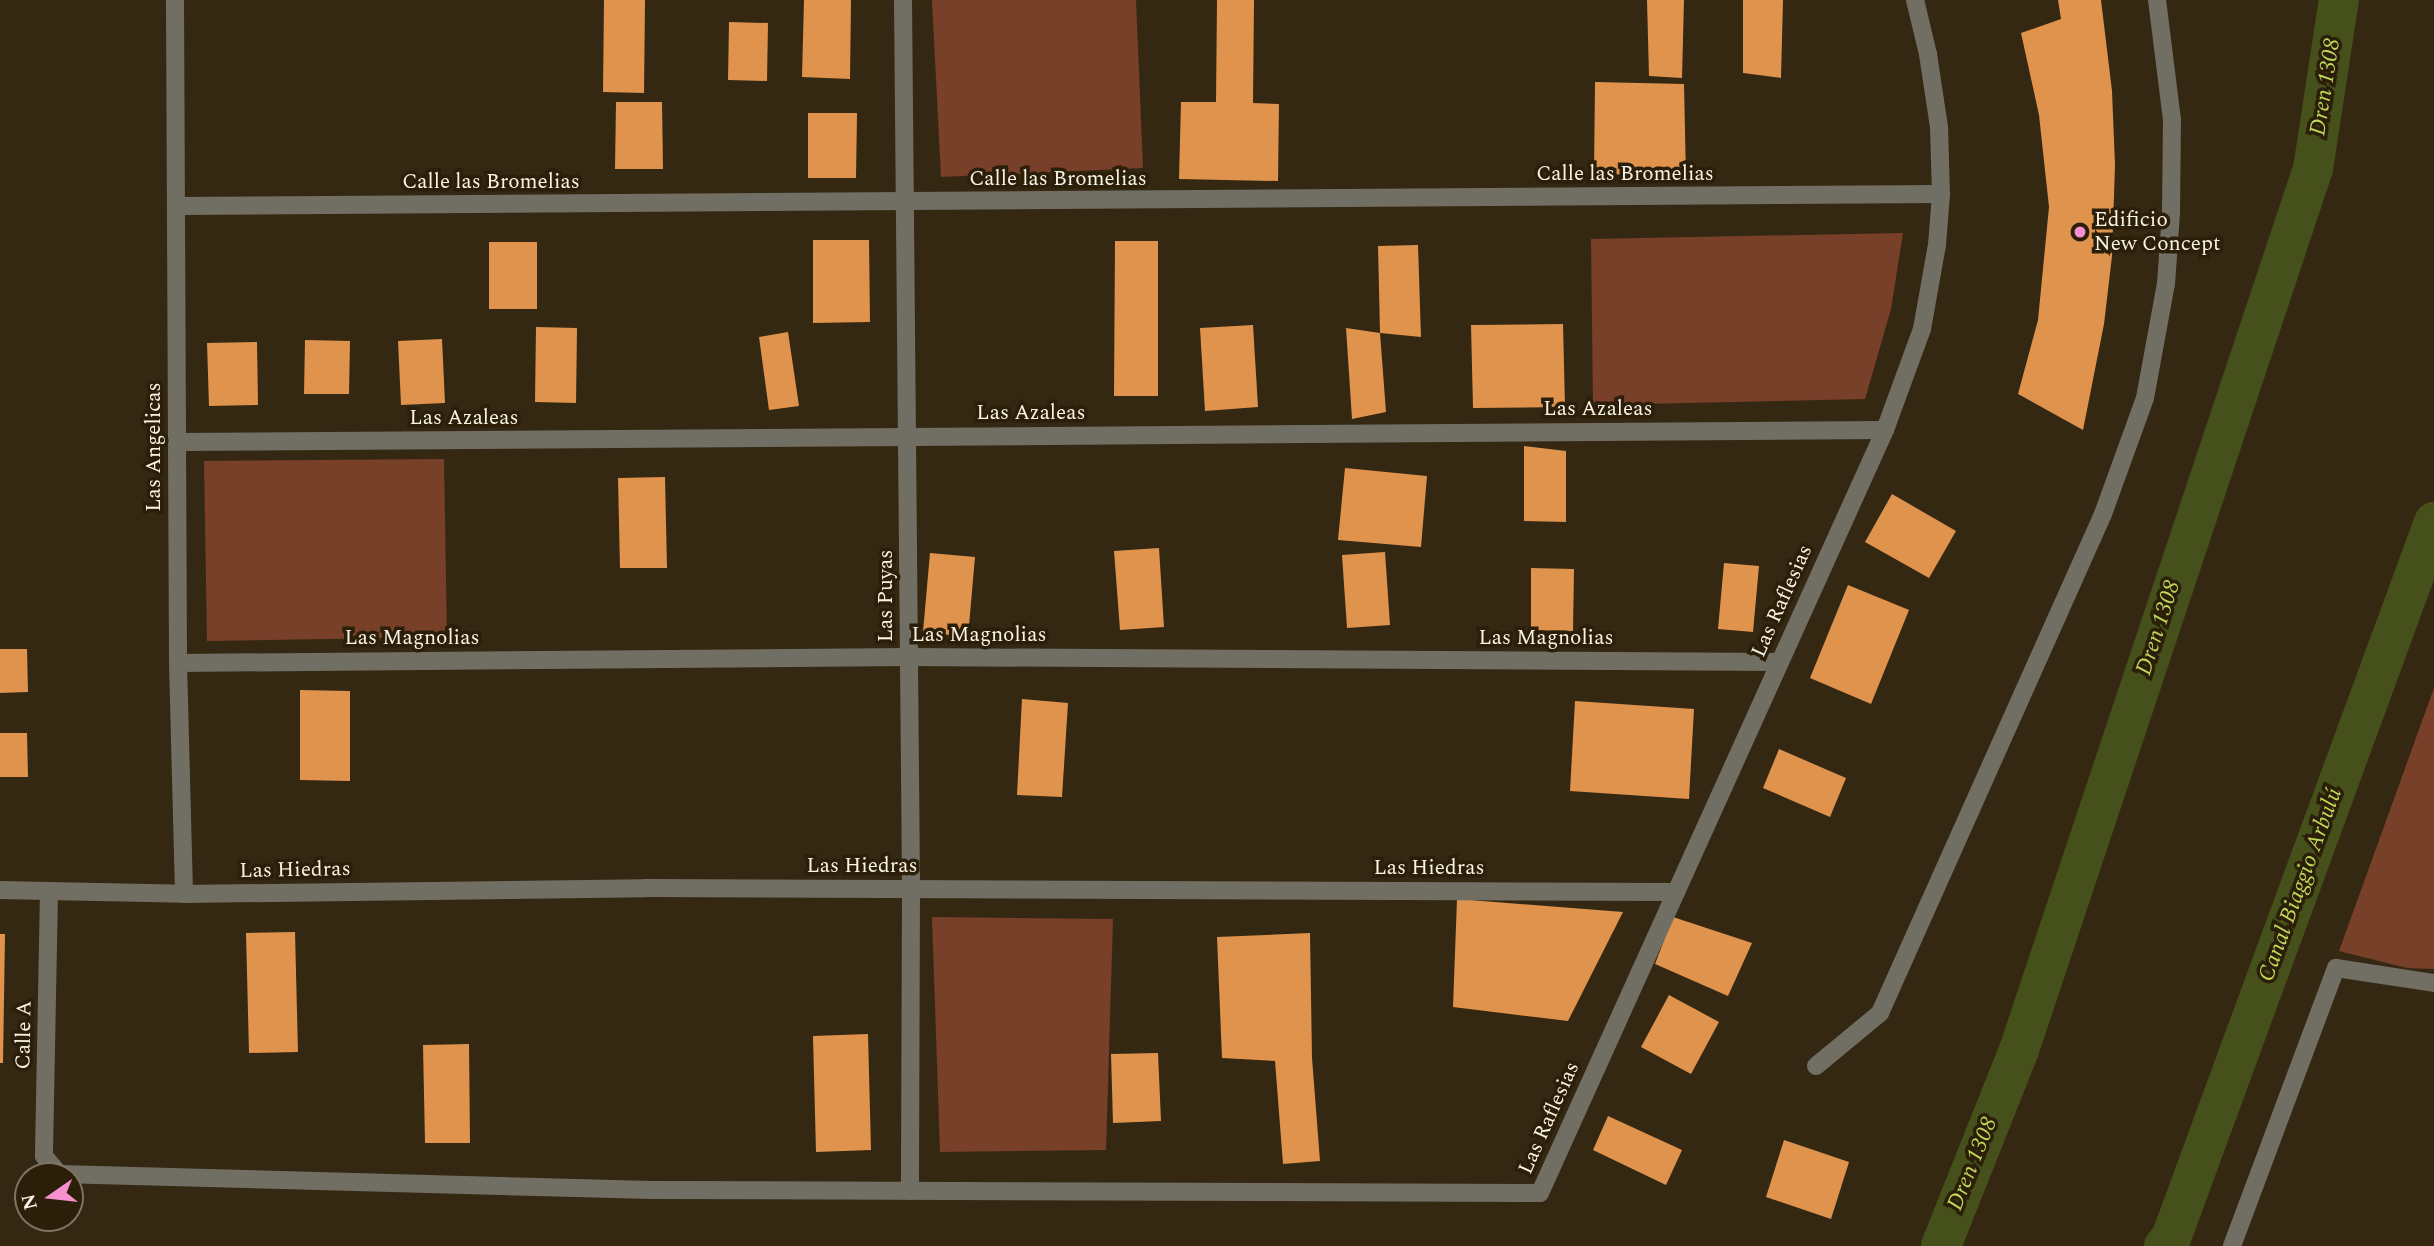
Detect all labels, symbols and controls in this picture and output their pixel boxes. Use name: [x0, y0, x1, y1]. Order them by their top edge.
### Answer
water label: Dren 1308: [2305, 36, 2347, 138]
street label: Calle las Bromelias: [1536, 161, 1714, 187]
street label: Calle las Bromelias: [969, 166, 1147, 192]
street label: Calle las Bromelias: [402, 169, 580, 195]
place label: Edificio New Concept: [2094, 207, 2220, 257]
marker: Edificio New Concept: [2072, 224, 2088, 240]
street label: Las Angelicas: [141, 382, 167, 512]
street label: Las Azaleas: [1543, 396, 1653, 422]
street label: Las Azaleas: [976, 400, 1086, 426]
street label: Las Azaleas: [409, 405, 519, 431]
street label: Las Raflesias: [1746, 541, 1818, 661]
street label: Las Puyas: [873, 550, 899, 642]
water label: Dren 1308: [2131, 577, 2187, 679]
street label: Las Magnolias: [911, 622, 1047, 648]
street label: Las Magnolias: [344, 625, 480, 651]
street label: Las Magnolias: [1478, 625, 1614, 651]
water label: Canal Biaggio Arbulú: [2253, 785, 2349, 985]
street label: Las Hiedras: [806, 853, 918, 879]
street label: Las Hiedras: [1373, 855, 1485, 881]
street label: Las Hiedras: [239, 856, 351, 884]
street label: Calle A: [11, 1000, 37, 1070]
street label: Las Raflesias: [1513, 1058, 1585, 1178]
water label: Dren 1308: [1942, 1113, 2004, 1215]
north arrow: [14, 1162, 84, 1232]
text: N: [14, 1191, 46, 1213]

